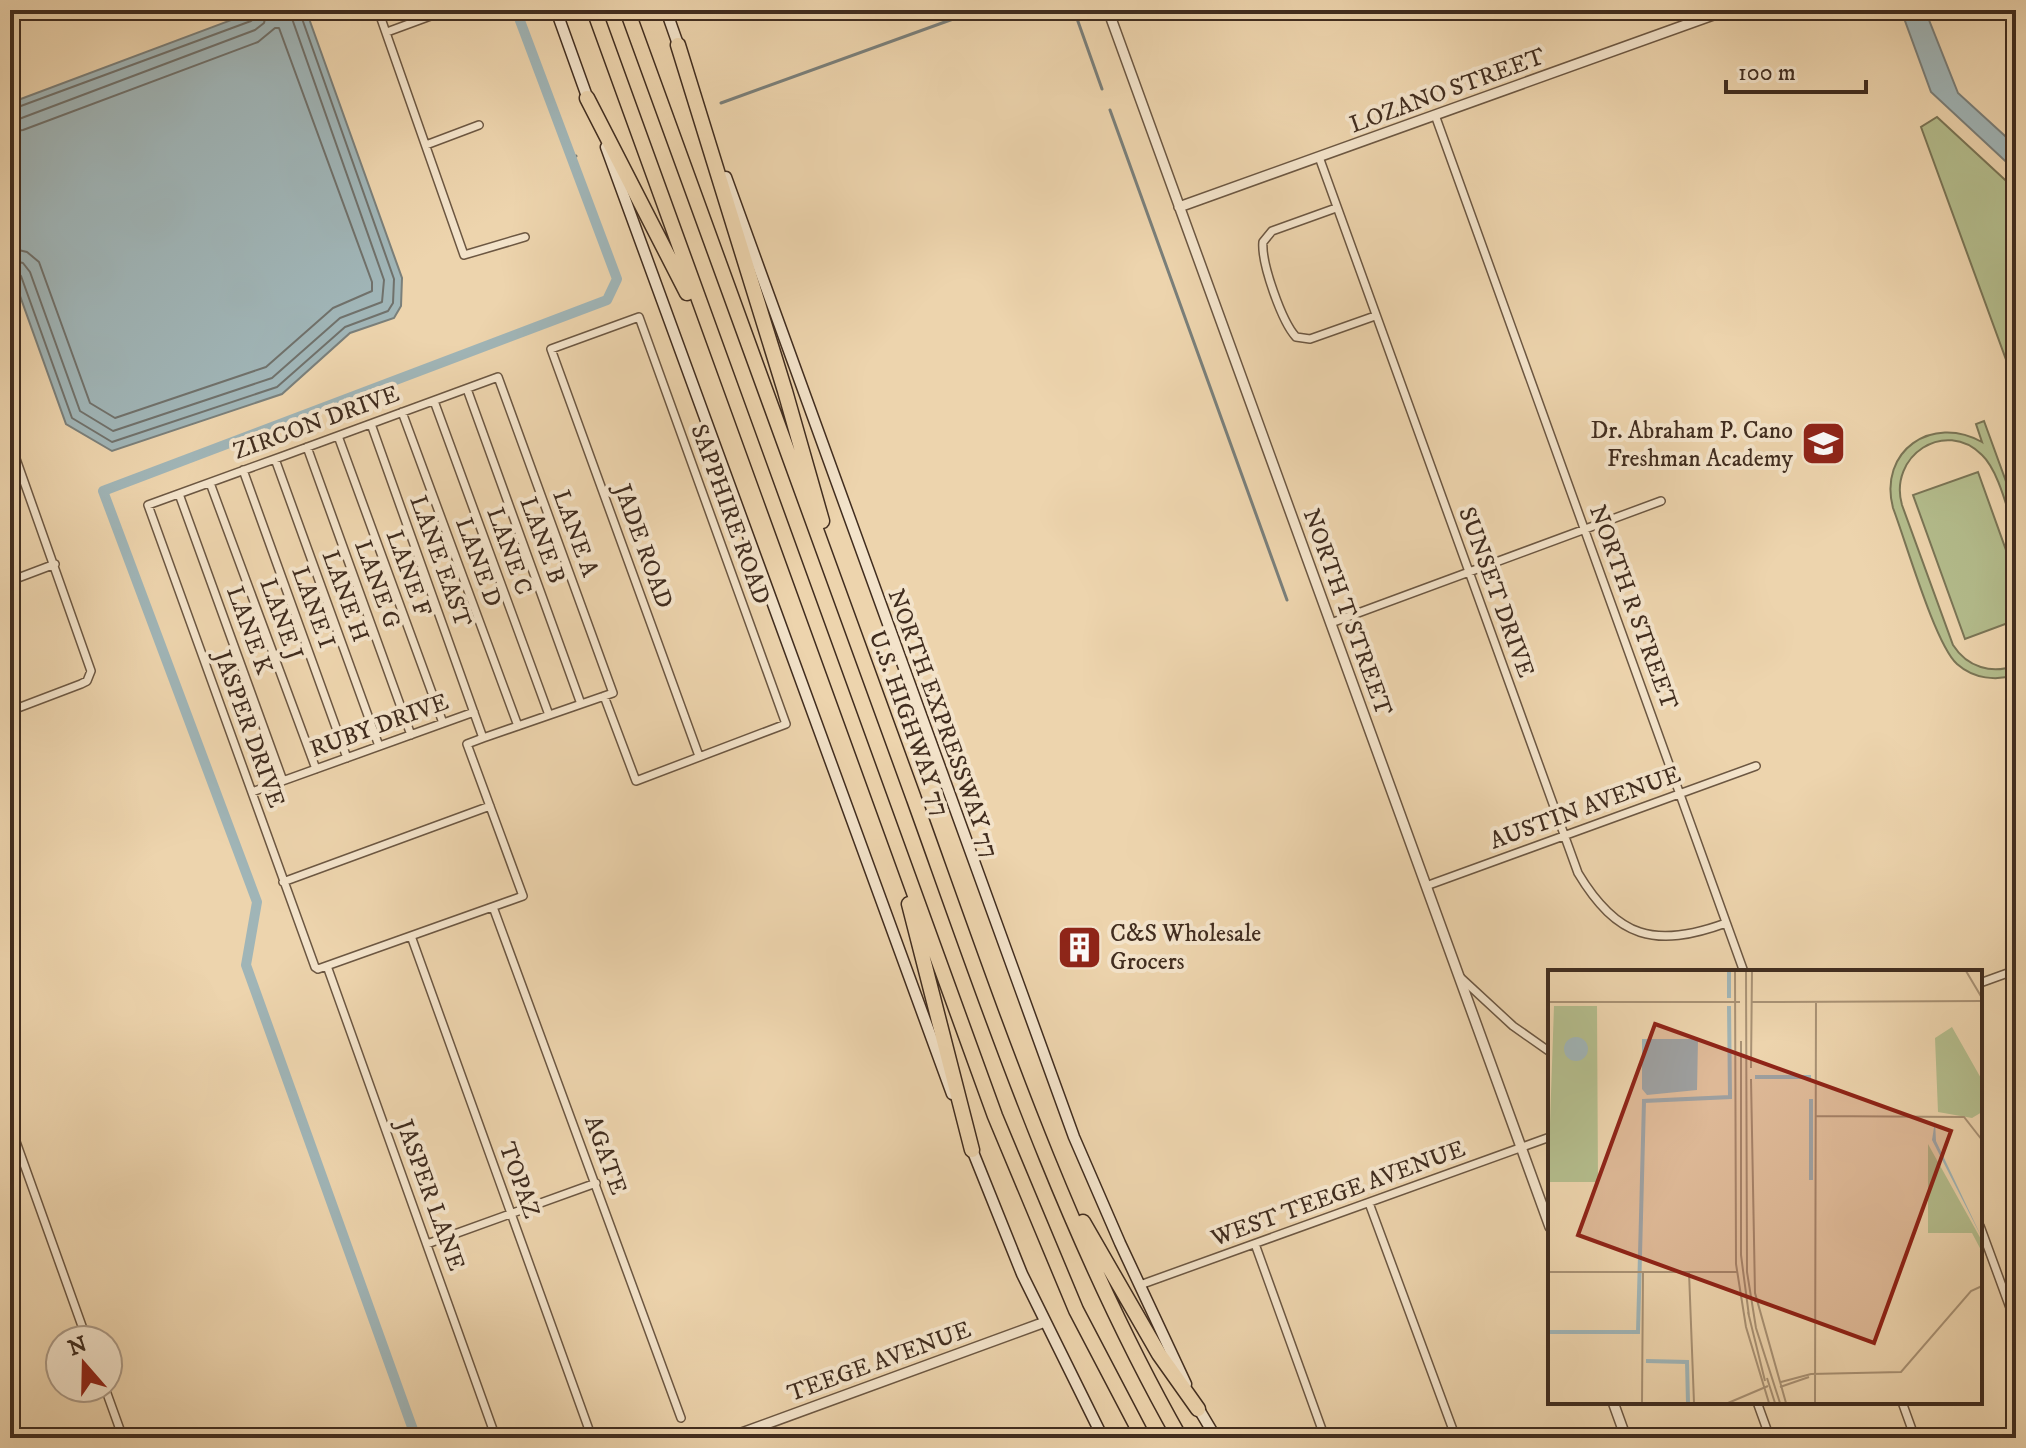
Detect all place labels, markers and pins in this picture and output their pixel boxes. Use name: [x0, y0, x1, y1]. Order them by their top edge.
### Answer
place label: Dr. Abraham P. Cano Freshman Academy: [1590, 416, 1794, 474]
school or university icon: Dr. Abraham P. Cano Freshman Academy: [1800, 420, 1848, 468]
place label: C&S Wholesale Grocers: [1110, 919, 1261, 977]
building icon: C&S Wholesale Grocers: [1055, 923, 1103, 971]

